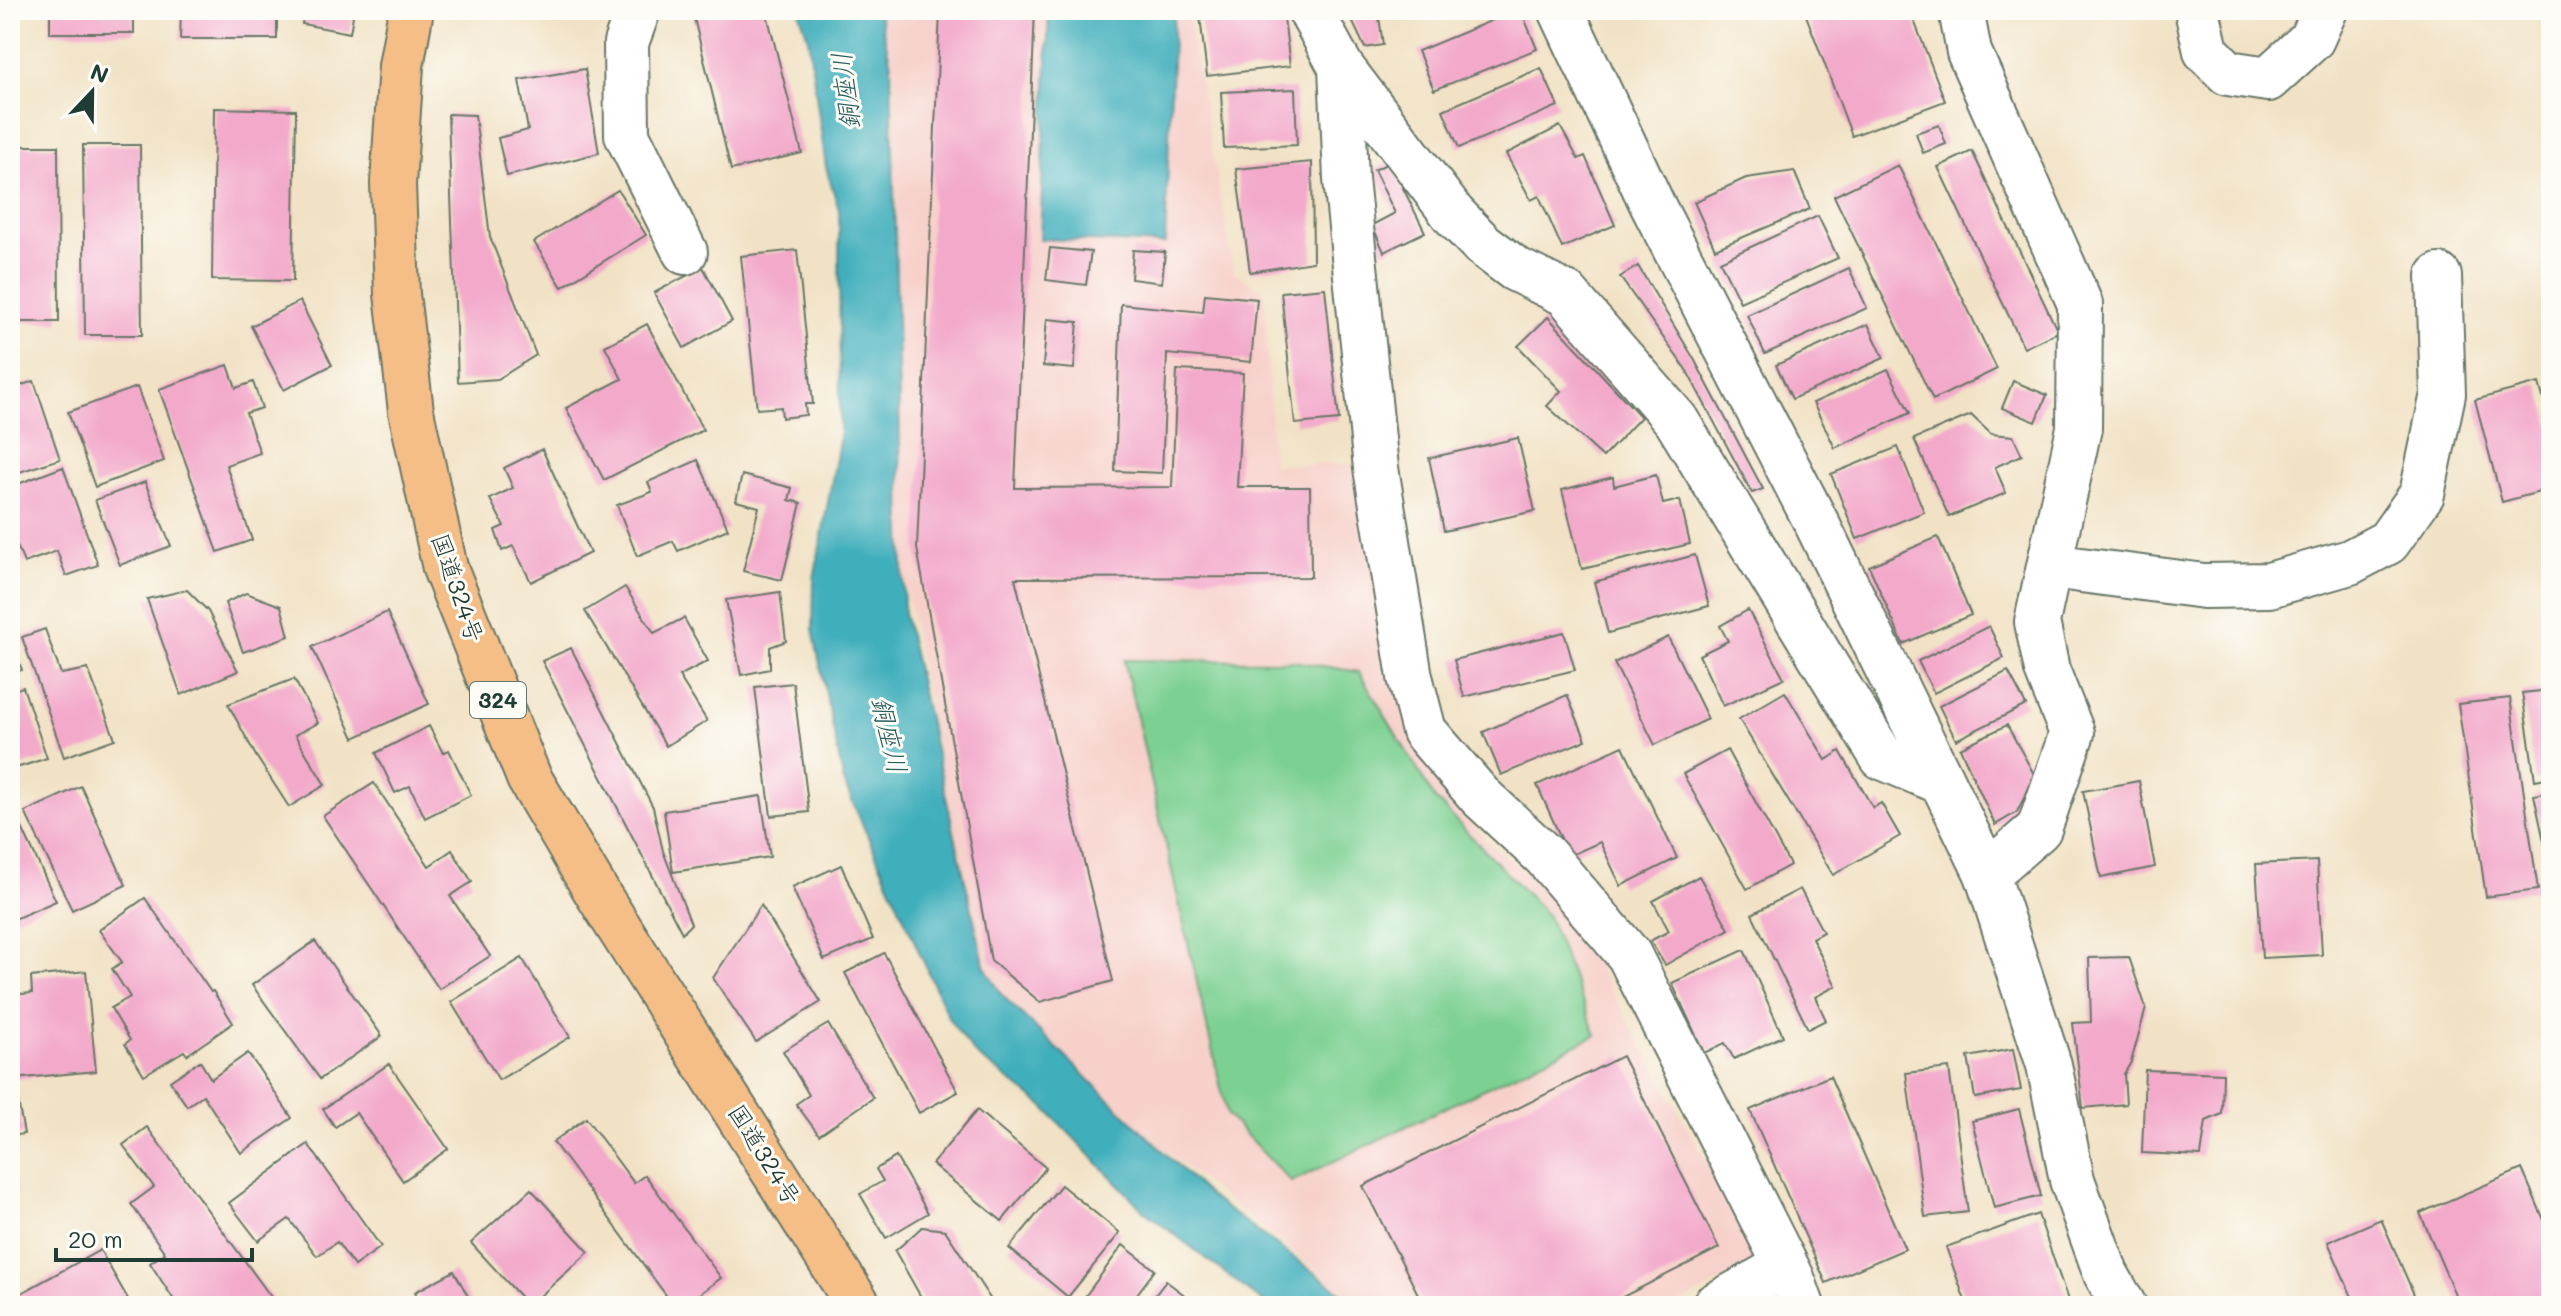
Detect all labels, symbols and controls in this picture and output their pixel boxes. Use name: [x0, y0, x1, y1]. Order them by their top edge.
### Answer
water label: 銅座川: [823, 50, 867, 132]
north arrow: [52, 52, 132, 132]
text: N: [87, 56, 113, 90]
street label: 国道324号: [425, 529, 492, 646]
road number: 324: [470, 682, 526, 718]
water label: 銅座川: [865, 693, 915, 777]
street label: 国道324号: [722, 1098, 808, 1211]
scale bar: [56, 1212, 252, 1262]
text: 20 m: [68, 1223, 123, 1254]

